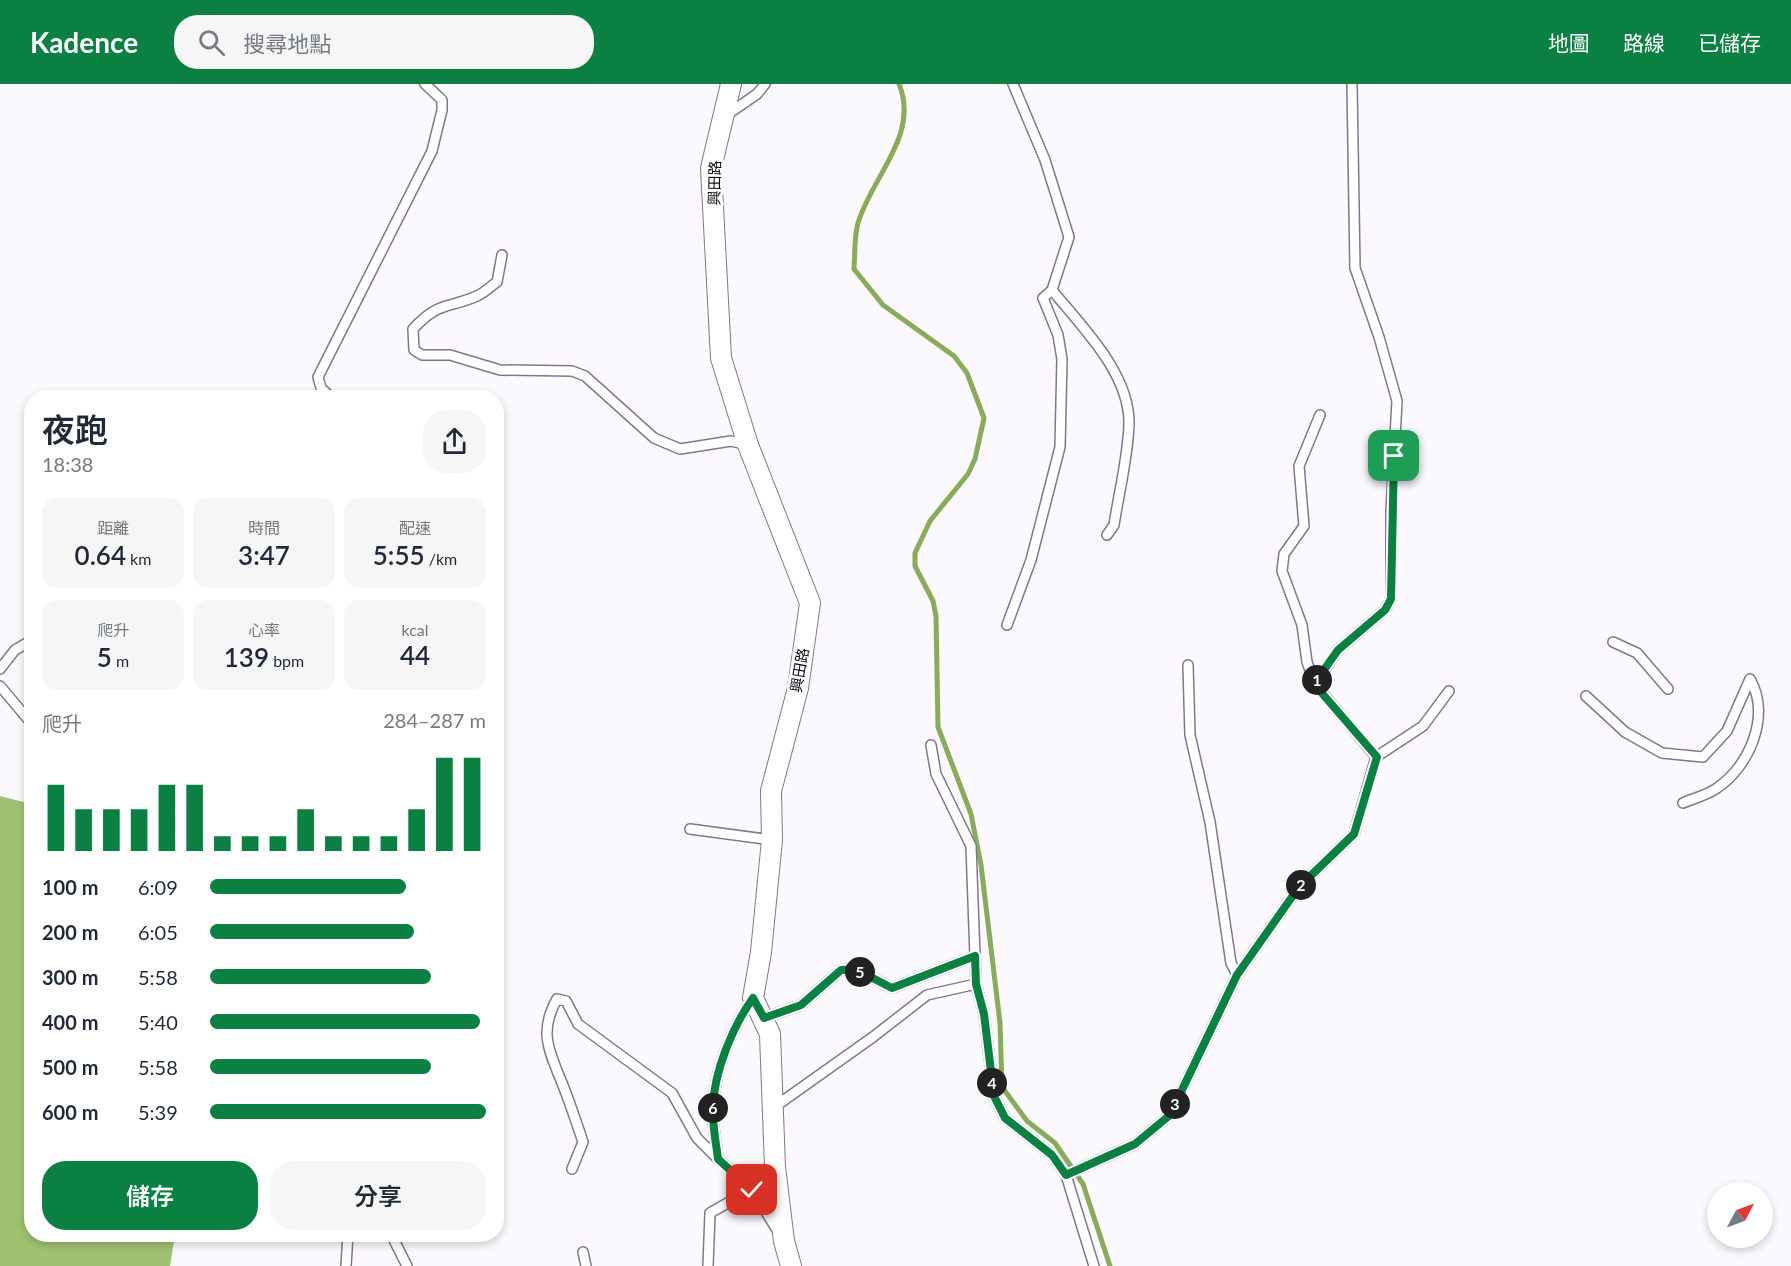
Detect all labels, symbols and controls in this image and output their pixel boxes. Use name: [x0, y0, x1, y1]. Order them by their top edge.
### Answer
search box: [174, 15, 594, 69]
text: Kadence: [30, 25, 138, 59]
icon: search: [195, 26, 228, 59]
text: 搜尋地點: [243, 30, 331, 57]
text: 地圖: [1548, 30, 1590, 55]
text: 路線: [1623, 30, 1665, 55]
text: 已儲存: [1698, 30, 1761, 55]
street label: 興田路: [705, 160, 723, 206]
text: 夜跑: [42, 409, 108, 449]
button: share: [423, 410, 486, 473]
pin: [1368, 430, 1419, 481]
icon: arrive: [1377, 439, 1410, 472]
text: 18:38: [42, 452, 93, 476]
text: 距離: [97, 518, 129, 537]
text: 時間: [248, 518, 280, 537]
text: 配速: [399, 518, 431, 537]
text: 0.64: [75, 539, 126, 571]
text: 3:47: [238, 539, 290, 571]
text: 5:55: [373, 539, 425, 571]
text: km: [126, 549, 151, 568]
text: /km: [425, 549, 457, 568]
text: 爬升: [97, 620, 129, 639]
text: 心率: [248, 620, 280, 639]
text: kcal: [401, 620, 429, 639]
text: 44: [400, 639, 430, 671]
text: 5: [97, 641, 112, 673]
text: 139: [224, 641, 269, 673]
street label: 興田路: [786, 646, 812, 694]
text: m: [112, 651, 129, 670]
text: bpm: [269, 651, 304, 670]
pin: 1: [1302, 665, 1332, 695]
text: 1: [1312, 670, 1322, 689]
text: 284–287 m: [383, 708, 486, 732]
text: 爬升: [42, 711, 82, 735]
pin: 2: [1286, 870, 1316, 900]
text: 100 m: [42, 875, 98, 899]
text: 6:09: [138, 875, 178, 899]
text: 2: [1296, 875, 1306, 894]
text: 200 m: [42, 920, 98, 944]
text: 6:05: [138, 920, 178, 944]
pin: 5: [845, 957, 875, 987]
text: 5: [855, 962, 865, 981]
text: 300 m: [42, 965, 98, 989]
text: 5:58: [138, 965, 178, 989]
text: 400 m: [42, 1010, 98, 1034]
text: 5:40: [138, 1010, 178, 1034]
text: 500 m: [42, 1055, 98, 1079]
text: 5:58: [138, 1055, 178, 1079]
pin: 4: [977, 1068, 1007, 1098]
text: 4: [987, 1073, 997, 1092]
pin: 3: [1160, 1089, 1190, 1119]
pin: 6: [698, 1093, 728, 1123]
text: 3: [1170, 1094, 1180, 1113]
text: 6: [708, 1098, 718, 1117]
text: 600 m: [42, 1100, 98, 1124]
text: 5:39: [138, 1100, 178, 1124]
button: 儲存: [42, 1161, 258, 1230]
button: 分享: [270, 1161, 486, 1230]
pin: [726, 1164, 777, 1215]
icon: check: [735, 1173, 768, 1206]
north arrow: [1707, 1182, 1773, 1248]
map controls: [1707, 1182, 1773, 1248]

